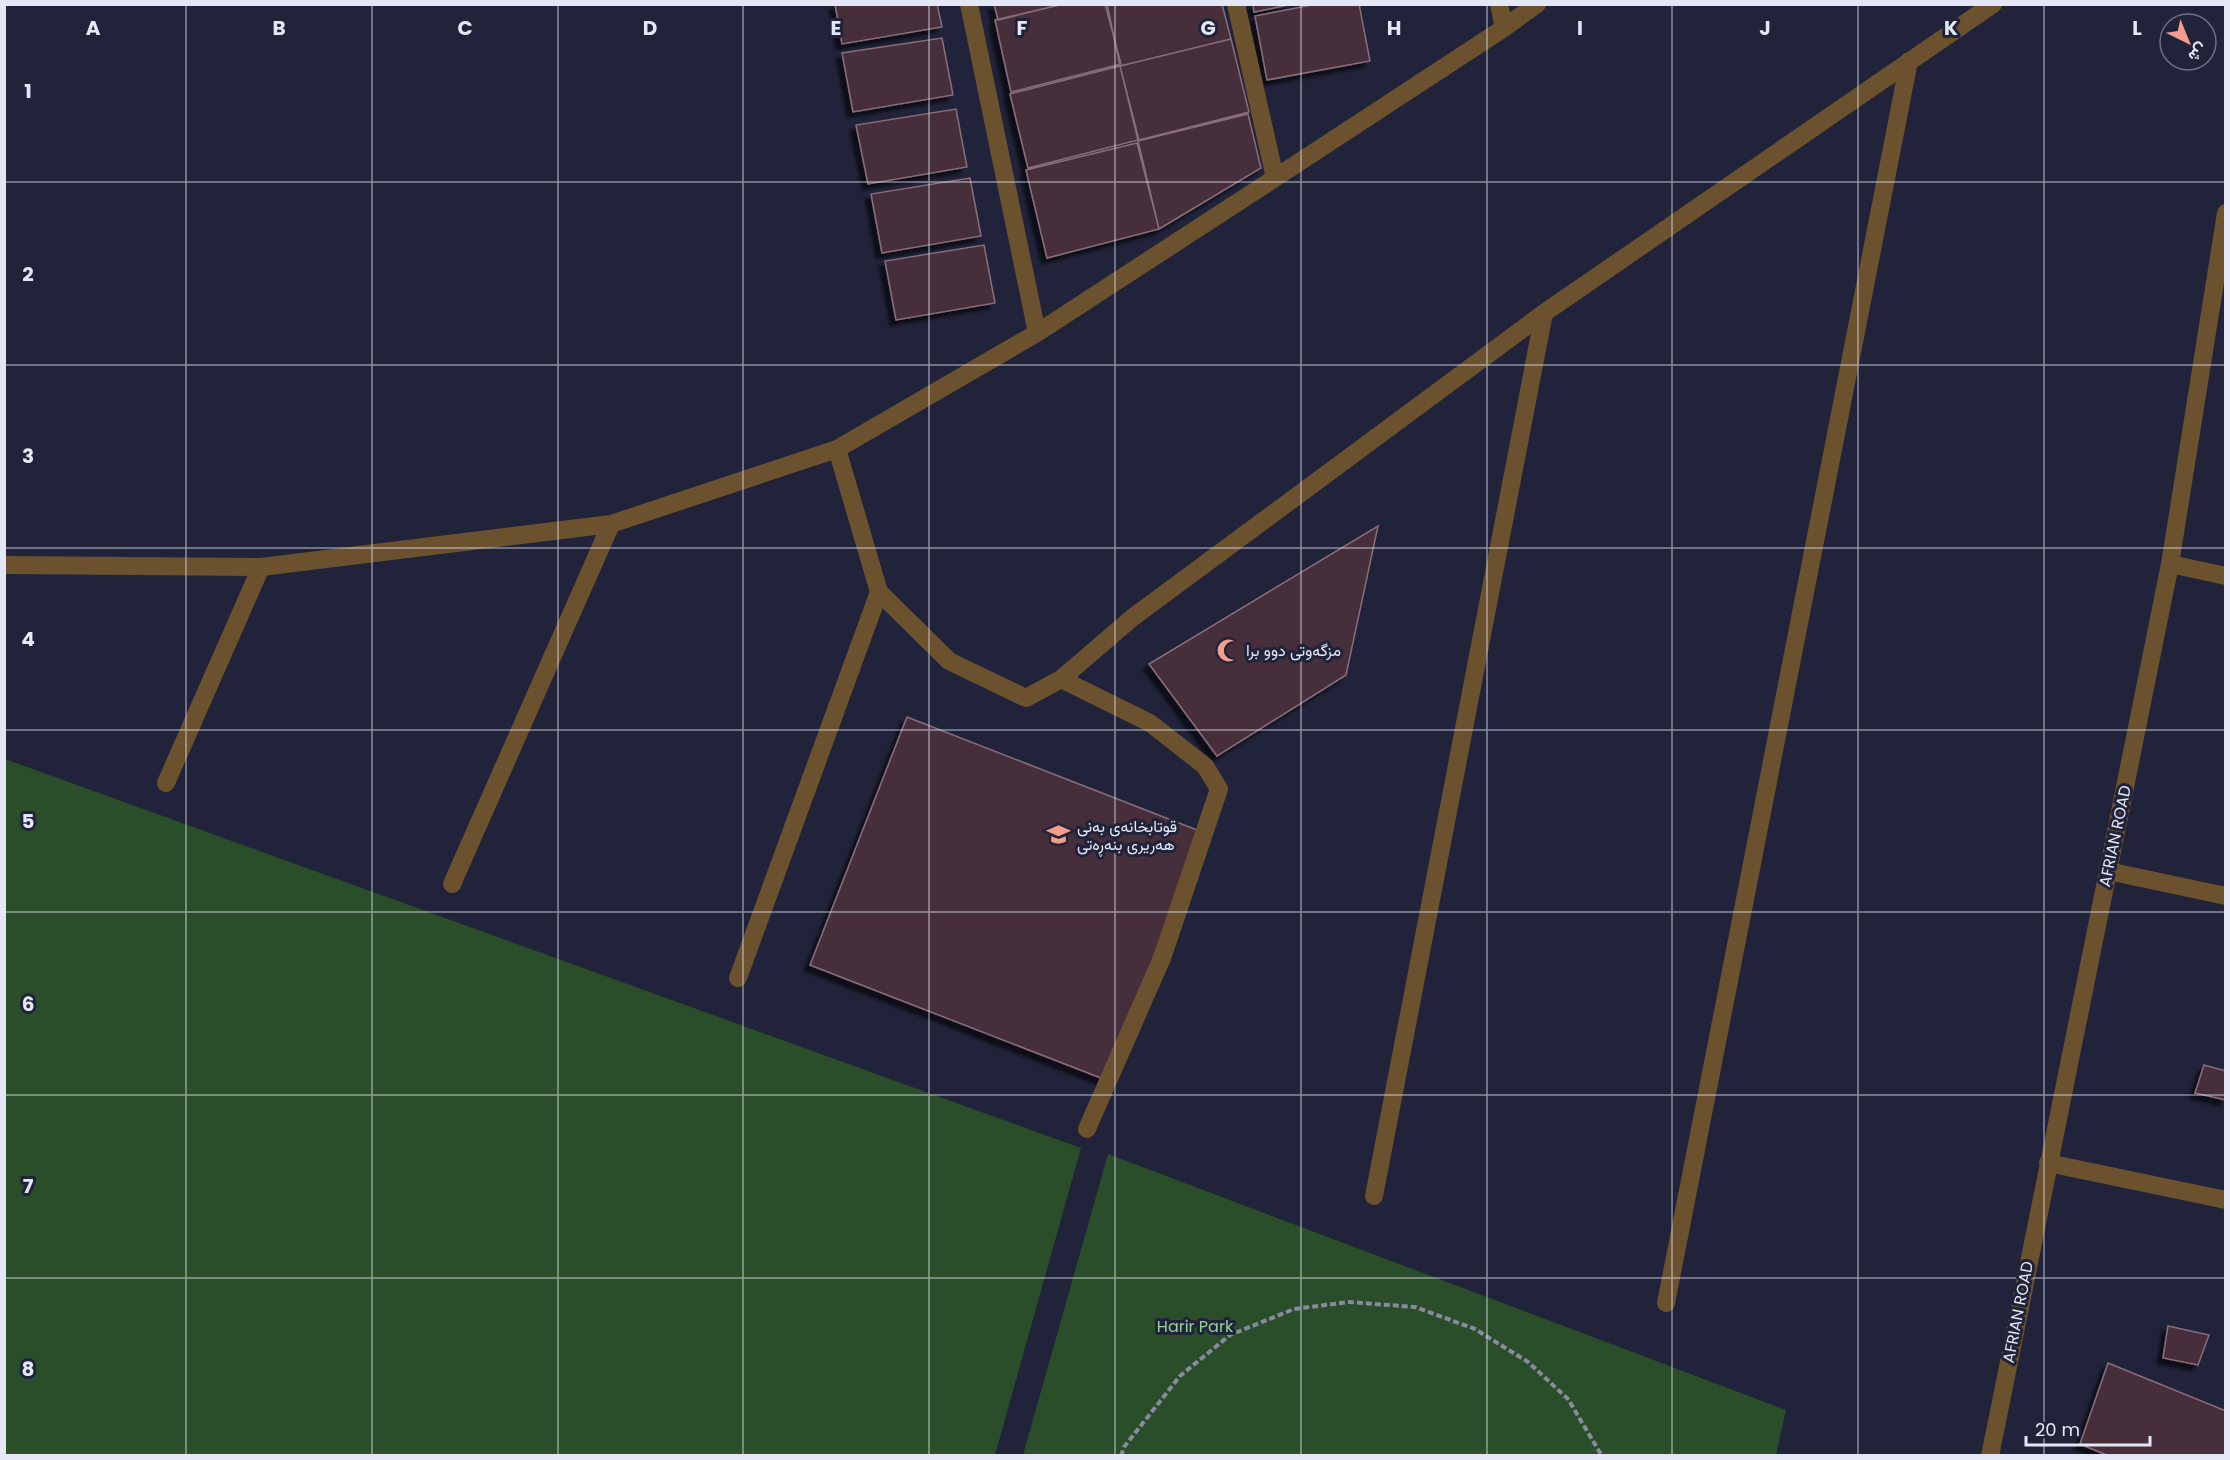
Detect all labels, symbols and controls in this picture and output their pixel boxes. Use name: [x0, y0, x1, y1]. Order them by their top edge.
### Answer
north arrow: [2158, 12, 2218, 72]
text: A: [86, 14, 101, 42]
text: B: [272, 14, 286, 42]
text: C: [457, 14, 473, 42]
text: D: [643, 14, 657, 42]
text: E: [831, 14, 841, 42]
text: F: [1017, 14, 1028, 42]
text: G: [1200, 14, 1216, 42]
text: H: [1387, 14, 1401, 42]
text: I: [1577, 14, 1583, 42]
text: J: [1759, 14, 1771, 42]
text: K: [1944, 14, 1958, 42]
text: L: [2132, 14, 2142, 42]
text: ش: [2183, 38, 2213, 68]
text: 1: [24, 77, 32, 105]
text: 2: [22, 260, 34, 288]
text: 3: [22, 442, 34, 470]
text: 4: [21, 625, 35, 653]
mosque icon: مزگەوتی دوو برا: [1215, 637, 1241, 663]
place label: مزگەوتی دوو برا: [1246, 639, 1341, 662]
street label: AFRIAN ROAD: [2093, 783, 2137, 889]
text: 5: [22, 807, 35, 835]
place label: قوتابخانەی بەنی هەریری بنەڕەتی: [1077, 815, 1177, 857]
school or university icon: قوتابخانەی بەنی هەریری بنەڕەتی: [1046, 822, 1072, 848]
text: 6: [22, 990, 34, 1018]
text: 7: [23, 1172, 34, 1200]
street label: AFRIAN ROAD: [1997, 1259, 2039, 1365]
park label: Harir Park: [1157, 1315, 1234, 1338]
text: 8: [22, 1355, 34, 1383]
scale bar: [2026, 1409, 2150, 1447]
text: 20 m: [2035, 1417, 2080, 1442]

